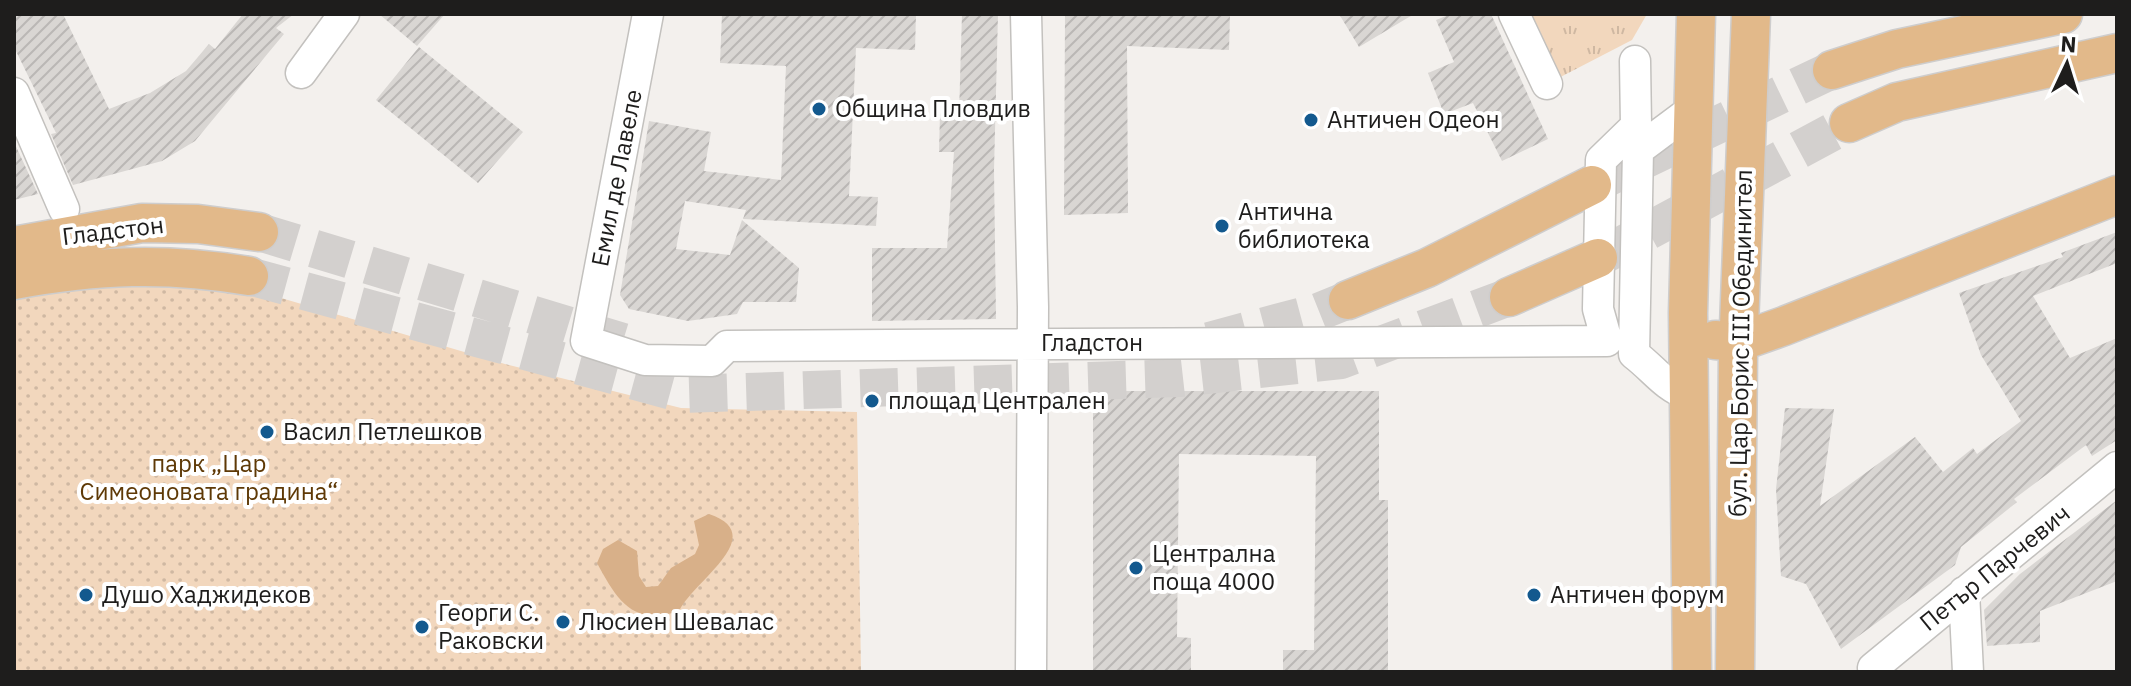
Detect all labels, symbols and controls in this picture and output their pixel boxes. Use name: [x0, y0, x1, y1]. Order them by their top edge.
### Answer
north arrow: [2027, 24, 2107, 104]
text: N: [2059, 29, 2077, 59]
street label: Емил де Лавеле: [583, 87, 649, 269]
place label: Община Пловдив: [835, 92, 1031, 124]
marker: Община Пловдив: [810, 100, 828, 118]
place label: Античен Одеон: [1327, 103, 1500, 135]
marker: Античен Одеон: [1302, 111, 1320, 129]
street label: бул. Цар Борис III Обединител: [1721, 169, 1759, 517]
place label: Антична библиотека: [1238, 195, 1370, 255]
street label: Гладстон: [60, 208, 166, 252]
marker: Антична библиотека: [1213, 217, 1231, 235]
street label: Гладстон: [1041, 326, 1143, 358]
place label: площад Централен: [888, 384, 1106, 416]
marker: площад Централен: [863, 392, 881, 410]
place label: Васил Петлешков: [283, 415, 483, 447]
marker: Васил Петлешков: [258, 423, 276, 441]
park label: парк „Цар Симеоновата градина“: [79, 447, 339, 507]
street label: Петър Парчевич: [1913, 497, 2076, 638]
place label: Централна поща 4000: [1152, 537, 1276, 597]
marker: Централна поща 4000: [1127, 559, 1145, 577]
place label: Душо Хаджидеков: [102, 578, 311, 610]
place label: Античен форум: [1550, 578, 1725, 610]
marker: Душо Хаджидеков: [77, 586, 95, 604]
marker: Античен форум: [1525, 586, 1543, 604]
place label: Георги С. Раковски: [438, 596, 544, 656]
place label: Люсиен Шевалас: [579, 605, 774, 637]
marker: Люсиен Шевалас: [554, 613, 572, 631]
marker: Георги С. Раковски: [413, 618, 431, 636]

